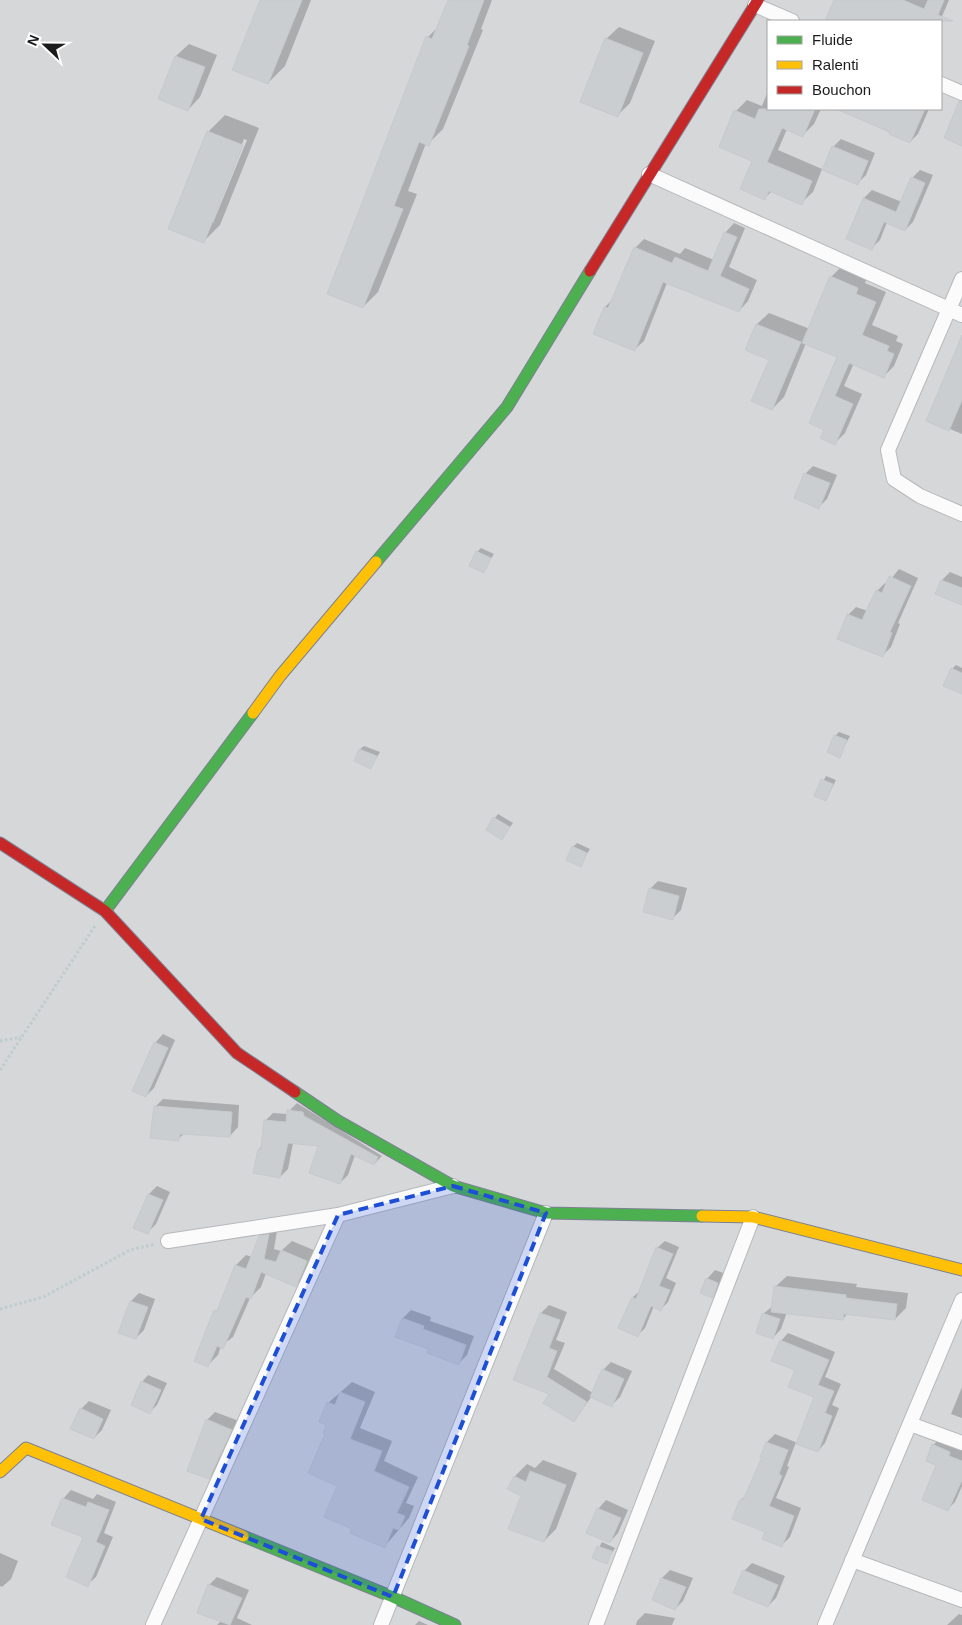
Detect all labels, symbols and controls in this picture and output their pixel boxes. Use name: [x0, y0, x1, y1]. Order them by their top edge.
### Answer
north arrow: [20, 20, 70, 70]
legend: [767, 20, 942, 110]
text: Fluide: [812, 31, 853, 48]
text: N: [24, 32, 42, 48]
text: Ralenti: [812, 56, 859, 73]
text: Bouchon: [812, 81, 871, 98]

